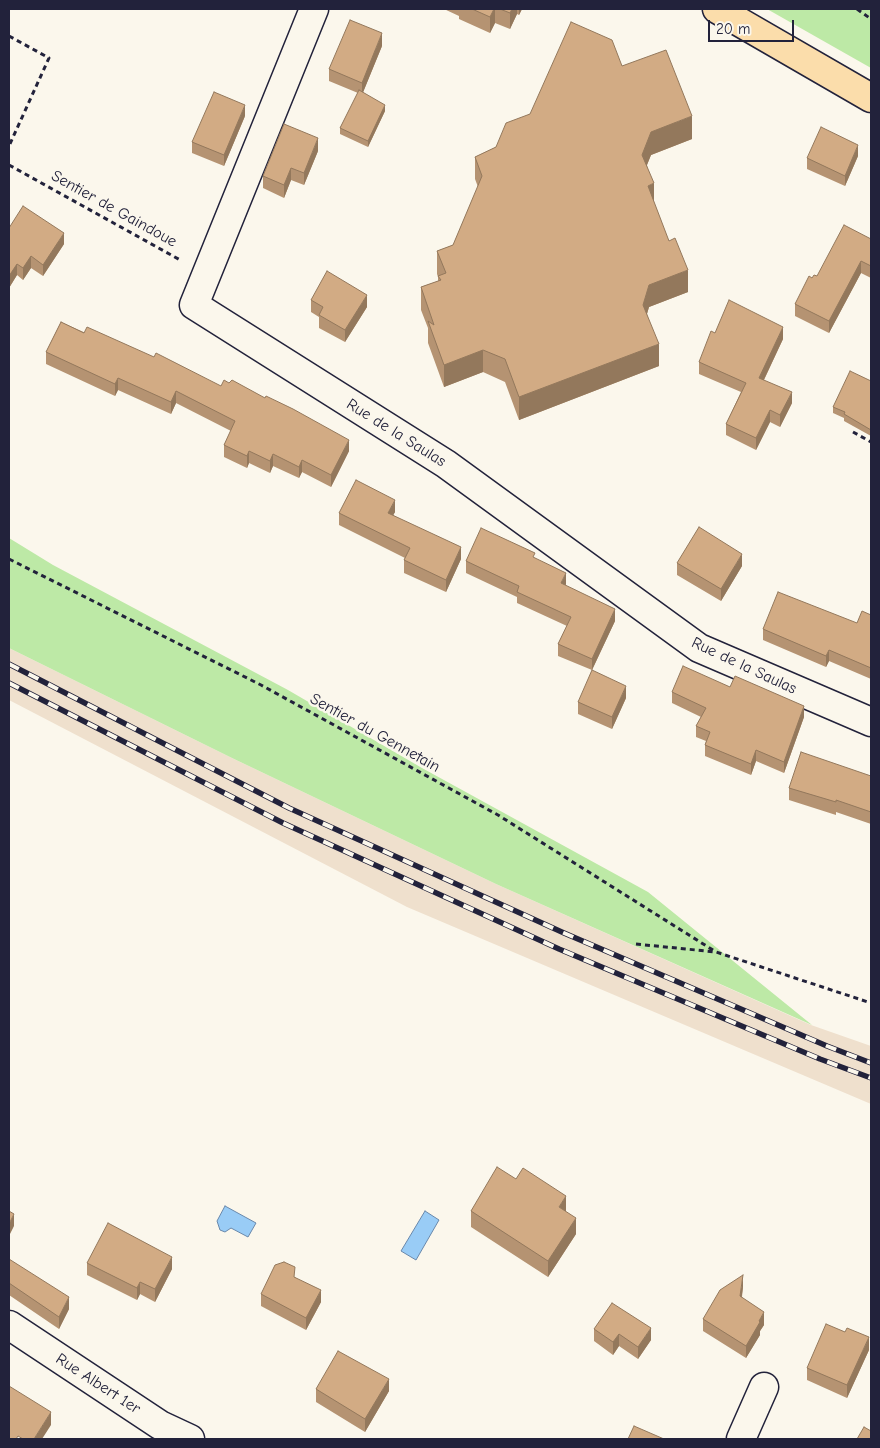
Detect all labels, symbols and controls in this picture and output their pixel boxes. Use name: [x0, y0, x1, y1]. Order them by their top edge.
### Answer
scale bar: [710, 10, 796, 42]
text: 20 m: [716, 20, 750, 38]
street label: Sentier de Gaindoue: [48, 166, 180, 252]
street label: Rue de la Saulas: [343, 395, 449, 471]
street label: Rue de la Saulas: [688, 633, 800, 699]
street label: Sentier du Gennetain: [307, 689, 443, 777]
street label: Rue Albert 1er: [52, 1349, 144, 1419]

